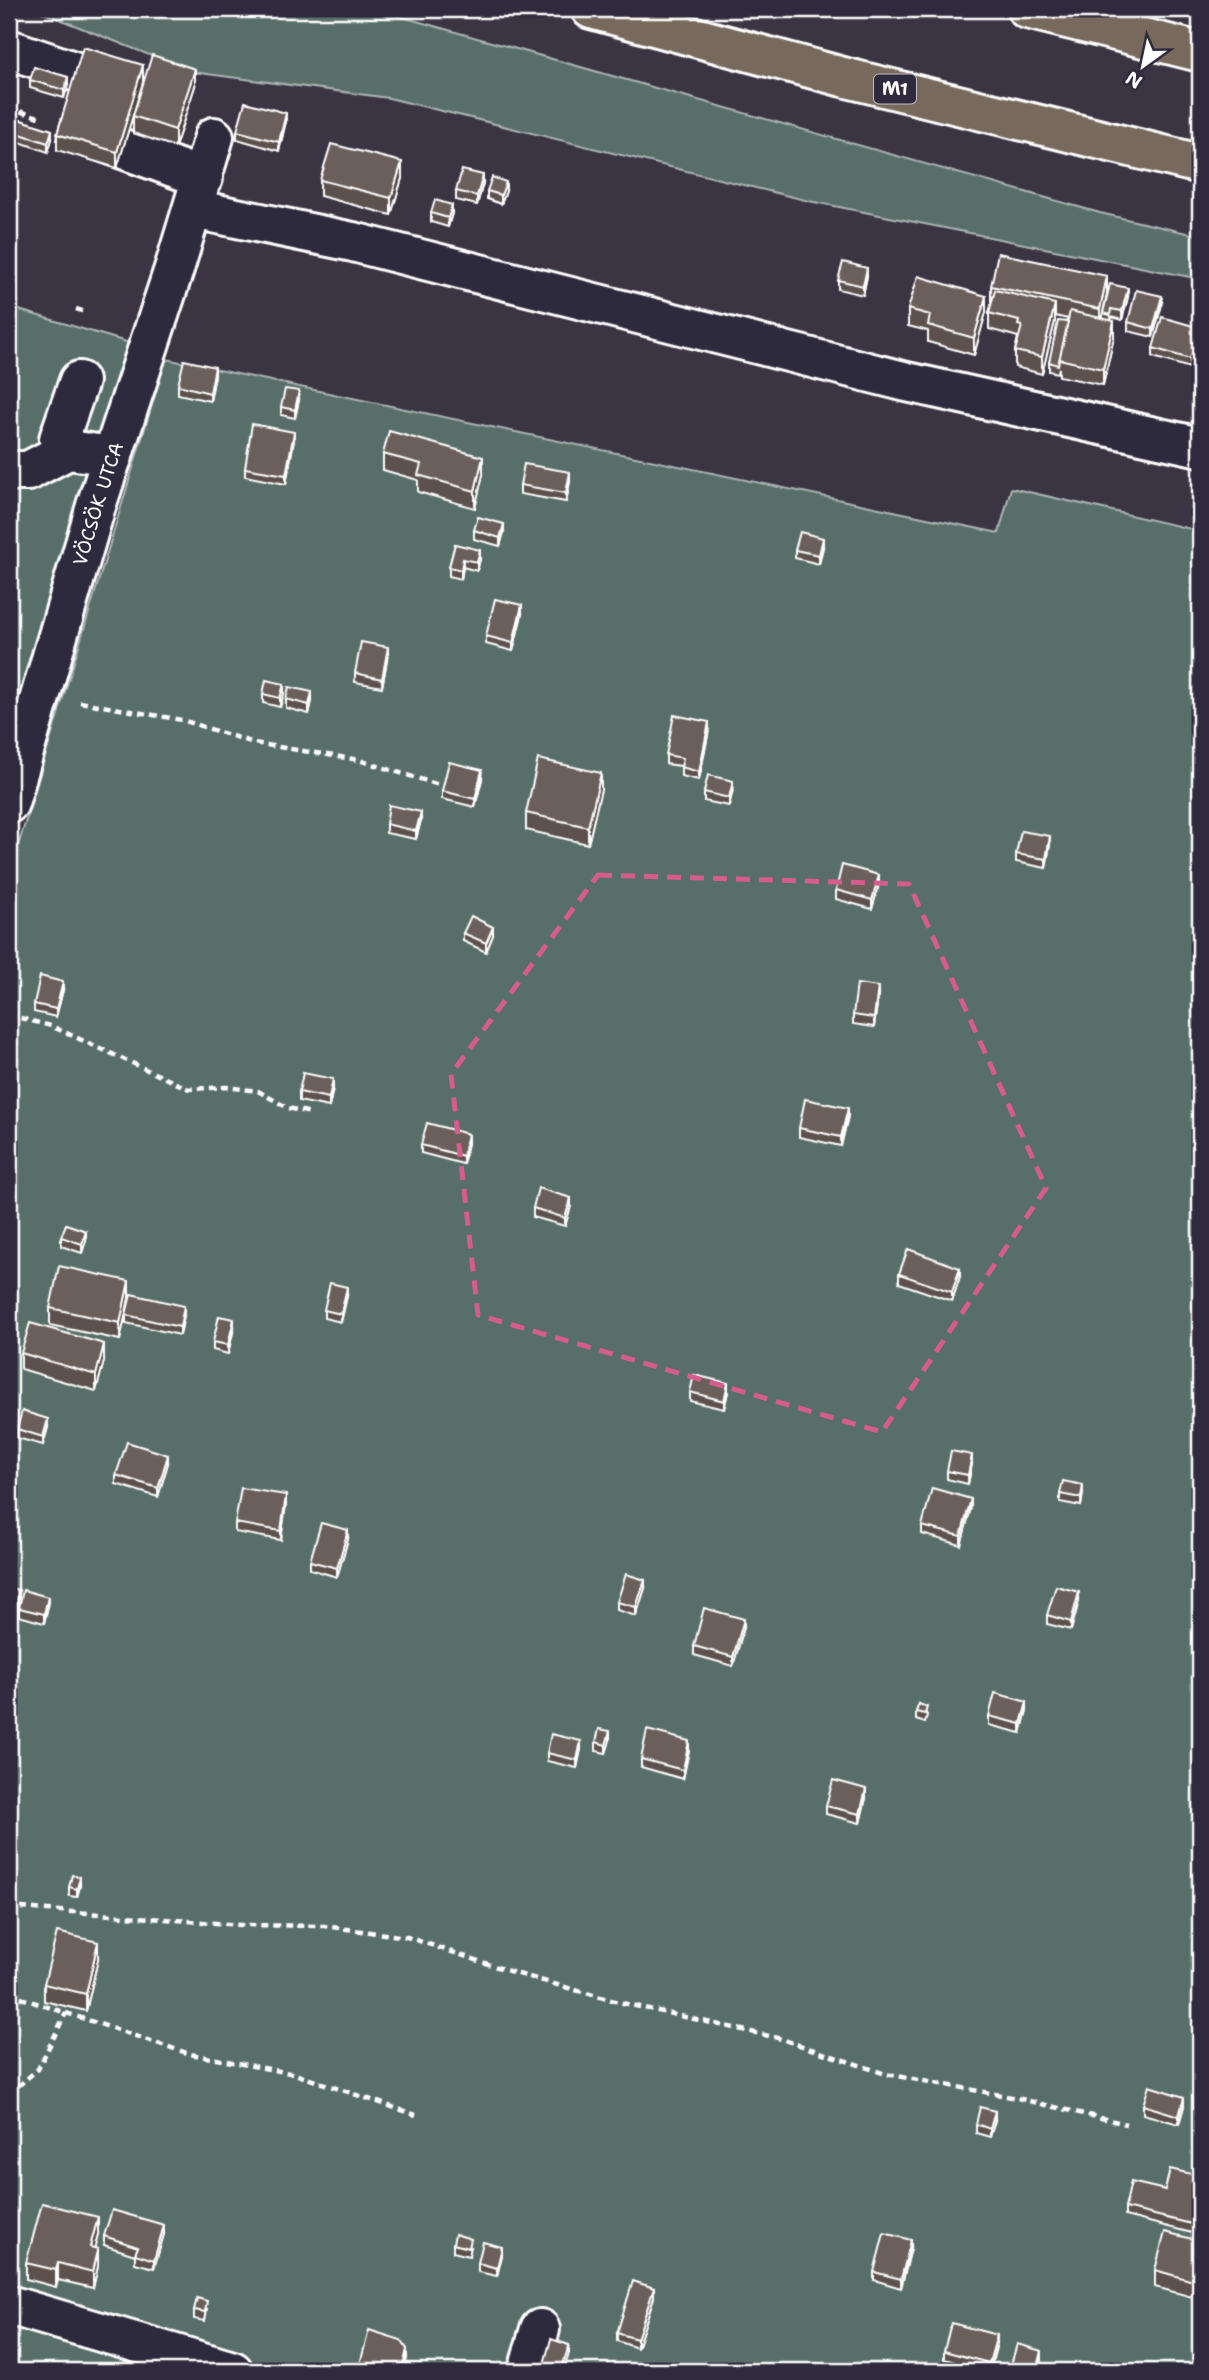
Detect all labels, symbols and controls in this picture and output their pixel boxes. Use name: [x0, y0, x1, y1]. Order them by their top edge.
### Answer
north arrow: [1108, 32, 1178, 102]
text: N: [1121, 65, 1147, 94]
road number: M1: [874, 74, 916, 104]
street label: VÖCSÖK UTCA: [67, 439, 129, 569]

